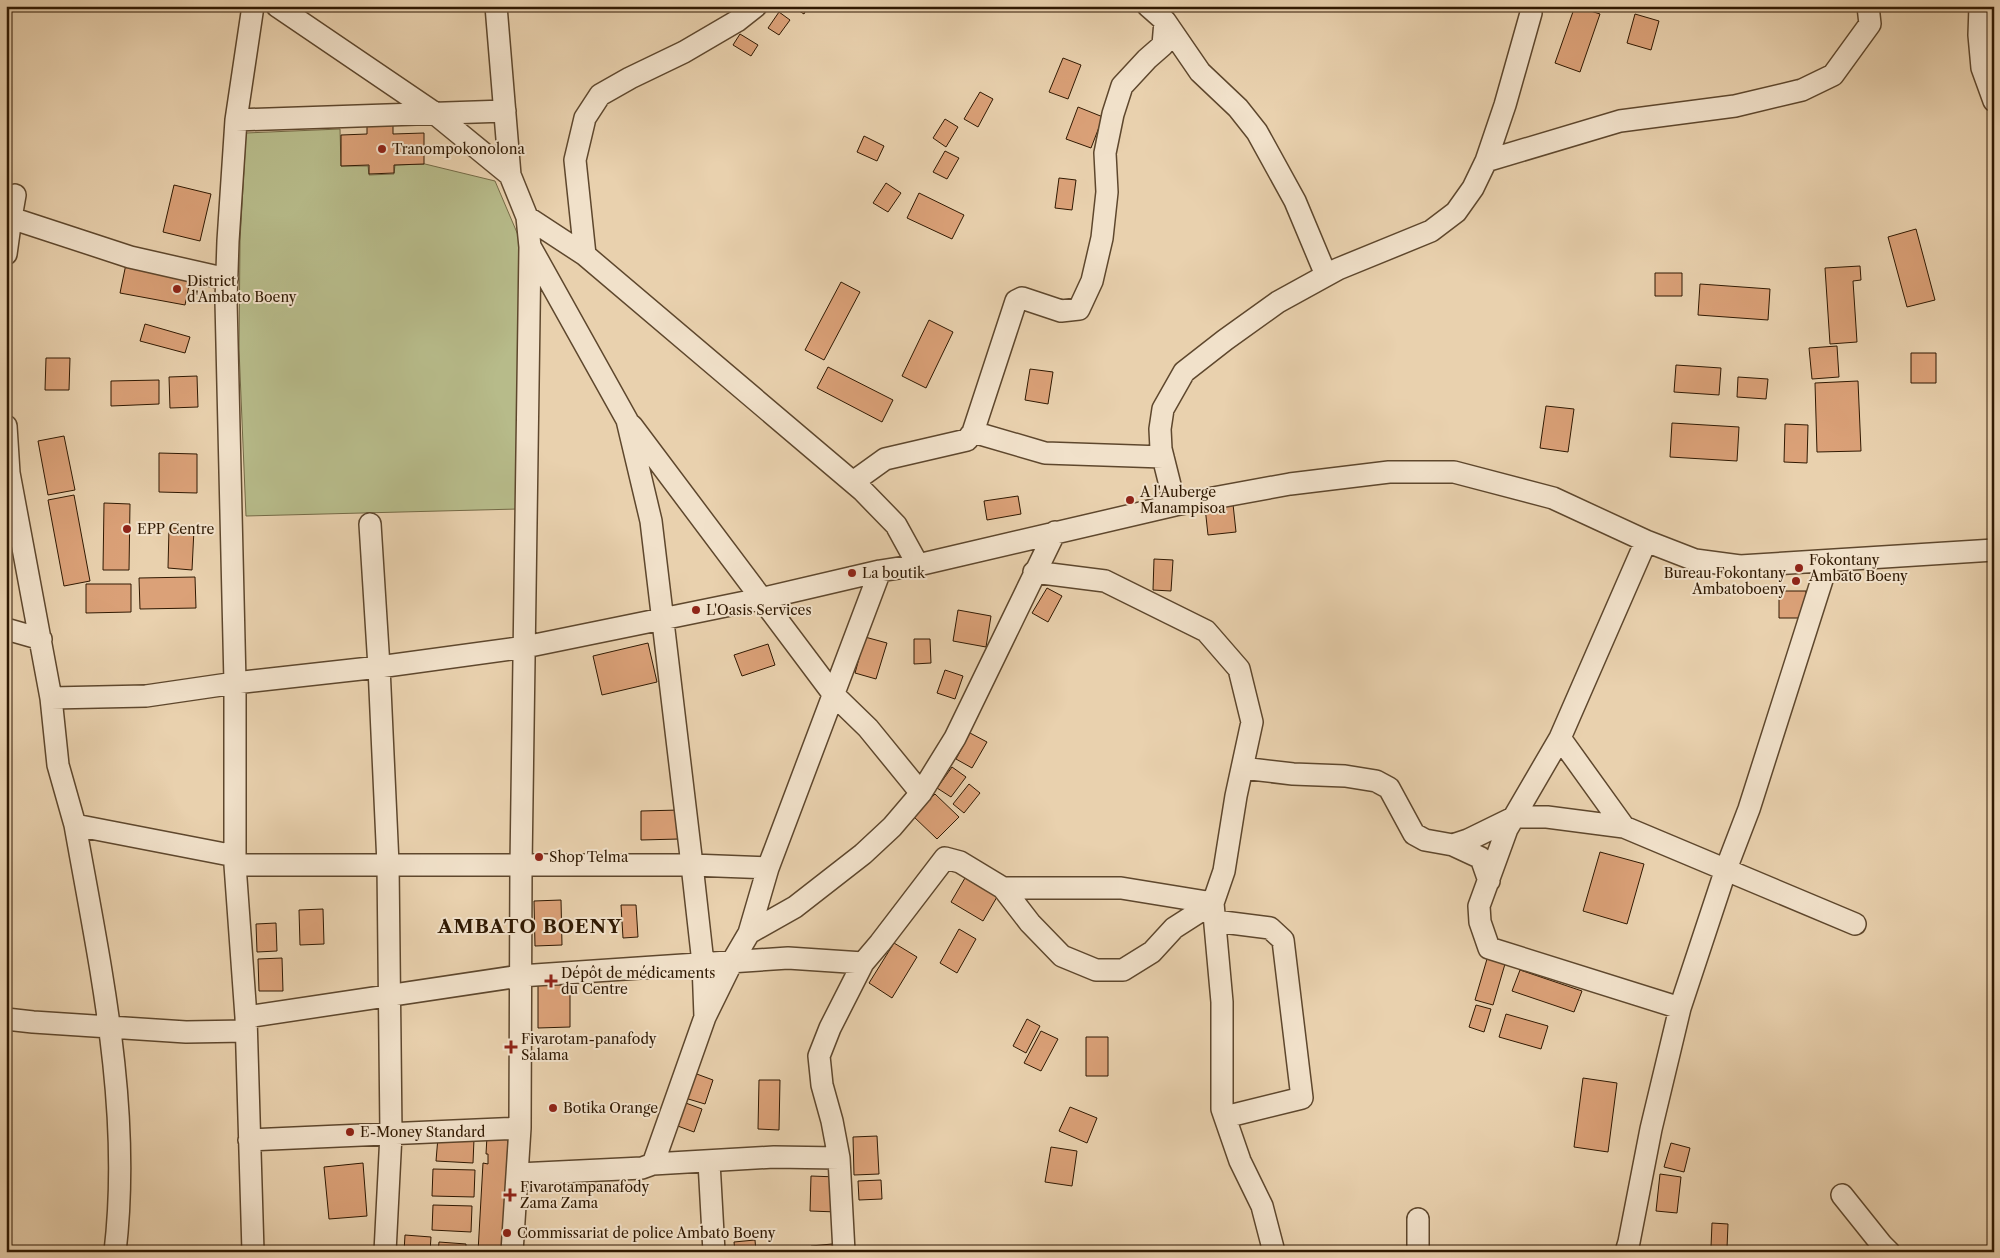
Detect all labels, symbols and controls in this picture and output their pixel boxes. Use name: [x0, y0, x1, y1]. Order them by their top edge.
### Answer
place label: Tranompokonolona: [392, 140, 525, 158]
marker: Tranompokonolona: [376, 143, 388, 155]
place label: District d'Ambato Boeny: [187, 272, 297, 306]
marker: District d'Ambato Boeny: [171, 283, 183, 295]
place label: A l'Auberge Manampisoa: [1139, 483, 1226, 517]
marker: A l'Auberge Manampisoa: [1124, 494, 1136, 506]
place label: EPP Centre: [137, 520, 214, 538]
marker: EPP Centre: [121, 523, 133, 535]
place label: Fokontany Ambato Boeny: [1808, 551, 1908, 585]
marker: Fokontany Ambato Boeny: [1793, 562, 1805, 574]
place label: La boutik: [862, 564, 926, 582]
place label: Bureau Fokontany Ambatoboeny: [1664, 564, 1786, 598]
marker: La boutik: [846, 567, 858, 579]
marker: Bureau Fokontany Ambatoboeny: [1790, 575, 1802, 587]
place label: L'Oasis Services: [706, 601, 812, 619]
marker: L'Oasis Services: [690, 604, 702, 616]
place label: Shop Telma: [549, 848, 629, 866]
marker: Shop Telma: [533, 851, 545, 863]
district label: AMBATO BOENY: [437, 915, 622, 938]
place label: Dépôt de médicaments du Centre: [561, 964, 715, 998]
marker: Dépôt de médicaments du Centre: [545, 975, 557, 987]
place label: Fivarotam-panafody Salama: [521, 1030, 657, 1064]
marker: Fivarotam-panafody Salama: [505, 1041, 517, 1053]
place label: Botika Orange: [563, 1099, 658, 1117]
marker: Botika Orange: [547, 1102, 559, 1114]
place label: E-Money Standard: [360, 1123, 486, 1141]
marker: E-Money Standard: [344, 1126, 356, 1138]
place label: Fivarotampanafody Zama Zama: [520, 1178, 649, 1212]
marker: Fivarotampanafody Zama Zama: [504, 1189, 516, 1201]
place label: Commissariat de police Ambato Boeny: [517, 1224, 776, 1242]
marker: Commissariat de police Ambato Boeny: [501, 1227, 513, 1239]

